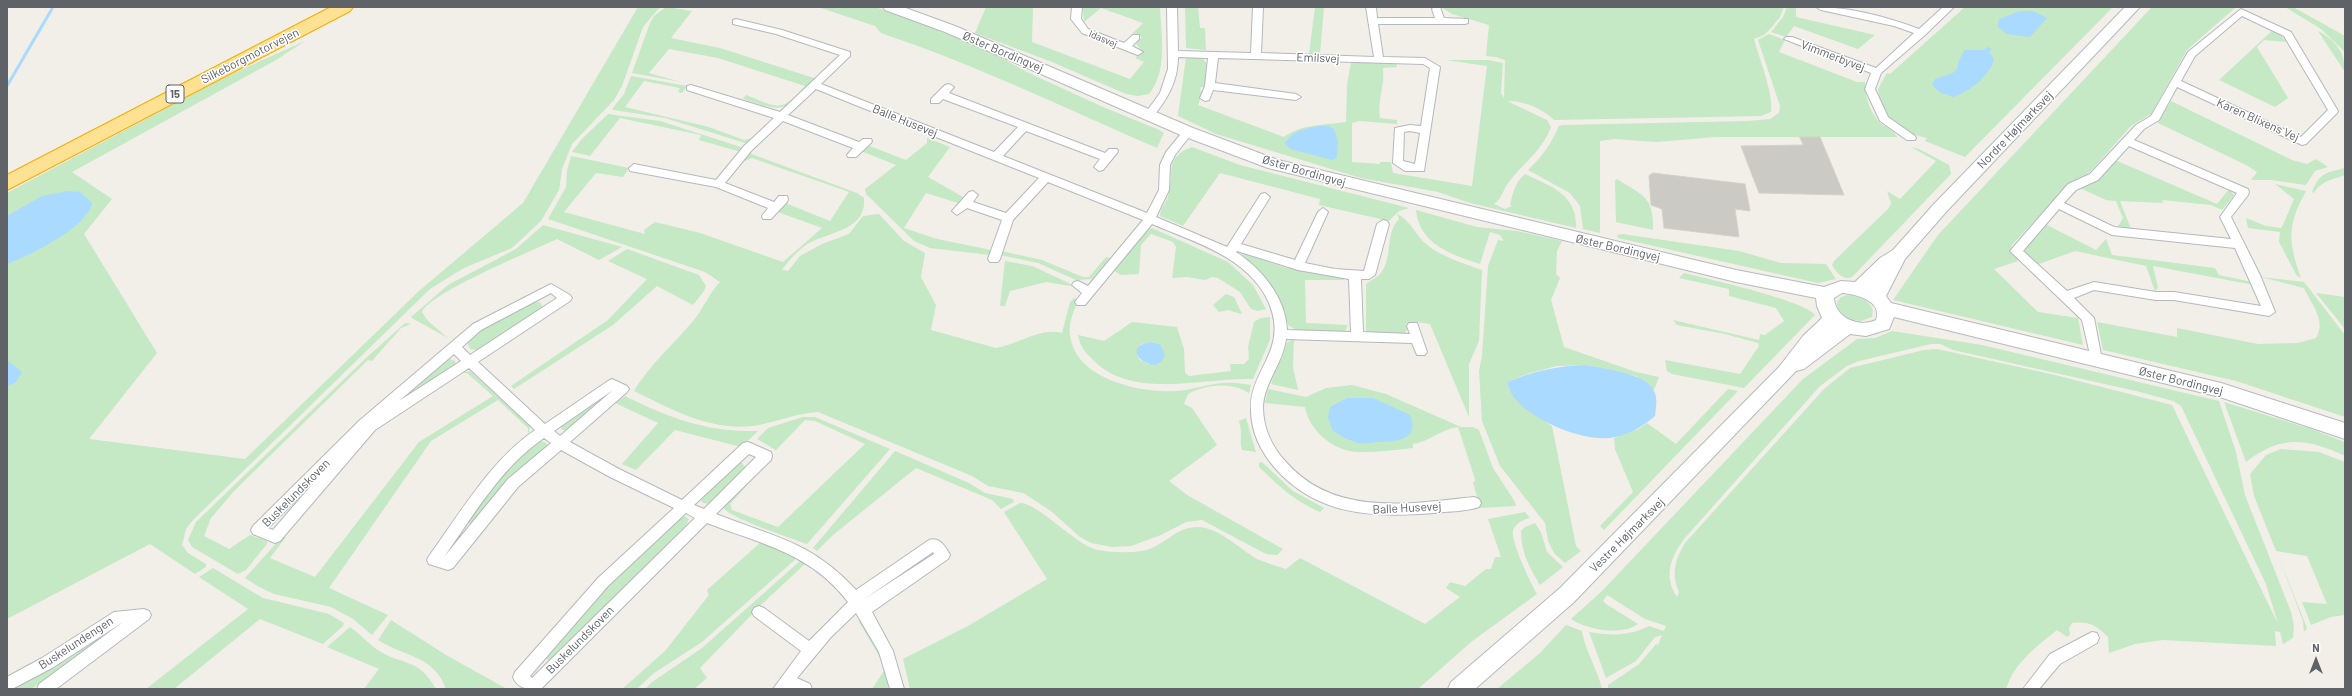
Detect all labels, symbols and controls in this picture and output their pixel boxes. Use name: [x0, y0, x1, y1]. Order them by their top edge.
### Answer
street label: Silkeborgmotorvejen: [199, 25, 301, 87]
street label: Idasvej: [1087, 28, 1119, 50]
street label: Øster Bordingvej: [960, 29, 1046, 75]
street label: Vimmerbyvej: [1799, 37, 1867, 75]
street label: Emilsvej: [1296, 50, 1340, 66]
road number: 15: [166, 85, 184, 103]
street label: Nordre Højmarksvej: [1974, 88, 2056, 172]
street label: Karen Blixens Vej: [2215, 95, 2301, 145]
street label: Balle Husevej: [870, 101, 940, 141]
street label: Øster Bordingvej: [1261, 152, 1347, 190]
street label: Øster Bordingvej: [1574, 231, 1662, 265]
street label: Øster Bordingvej: [2137, 364, 2225, 398]
street label: Buskelundskoven: [259, 456, 333, 530]
street label: Vestre Højmarksvej: [1587, 495, 1667, 575]
street label: Balle Husevej: [1372, 499, 1442, 517]
street label: Buskelundskoven: [543, 603, 617, 677]
street label: Buskelundengen: [36, 614, 116, 672]
north arrow: [2296, 640, 2336, 680]
text: N: [2312, 641, 2320, 654]

